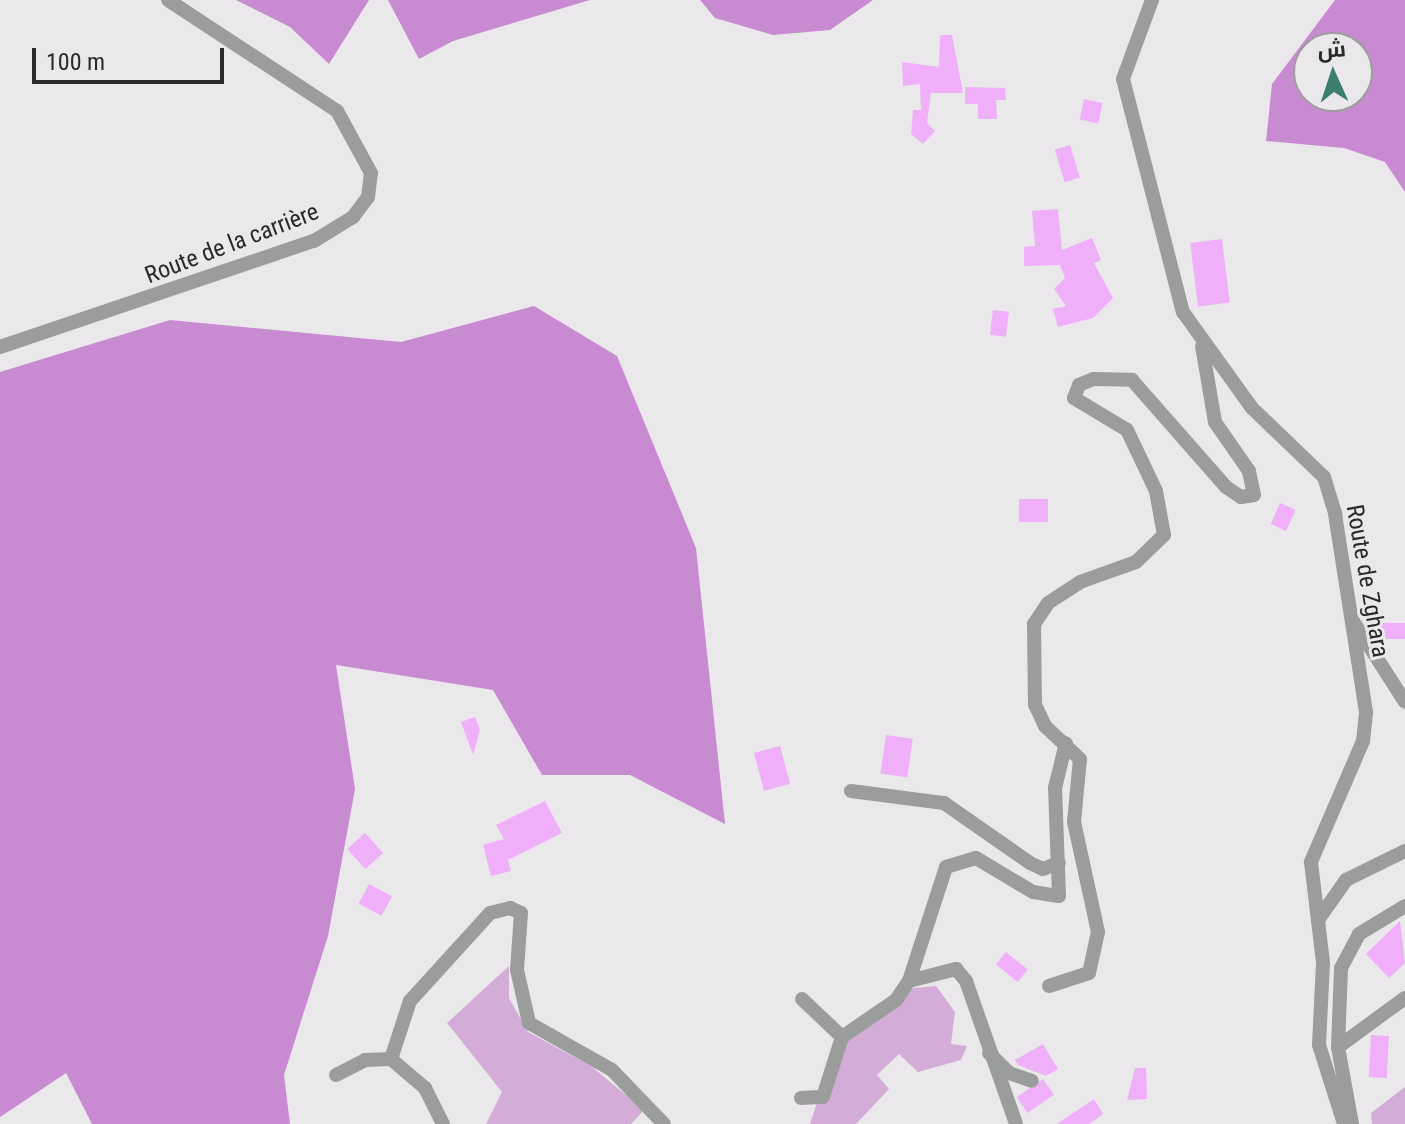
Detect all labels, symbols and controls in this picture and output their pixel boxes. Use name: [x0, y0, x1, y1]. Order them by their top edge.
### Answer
scale bar: [36, 32, 228, 82]
north arrow: [1293, 32, 1373, 112]
text: ش: [1317, 36, 1347, 63]
text: 100 m: [46, 48, 105, 76]
street label: Route de la carrière: [141, 198, 323, 290]
street label: Route de Zghara: [1339, 502, 1395, 660]

